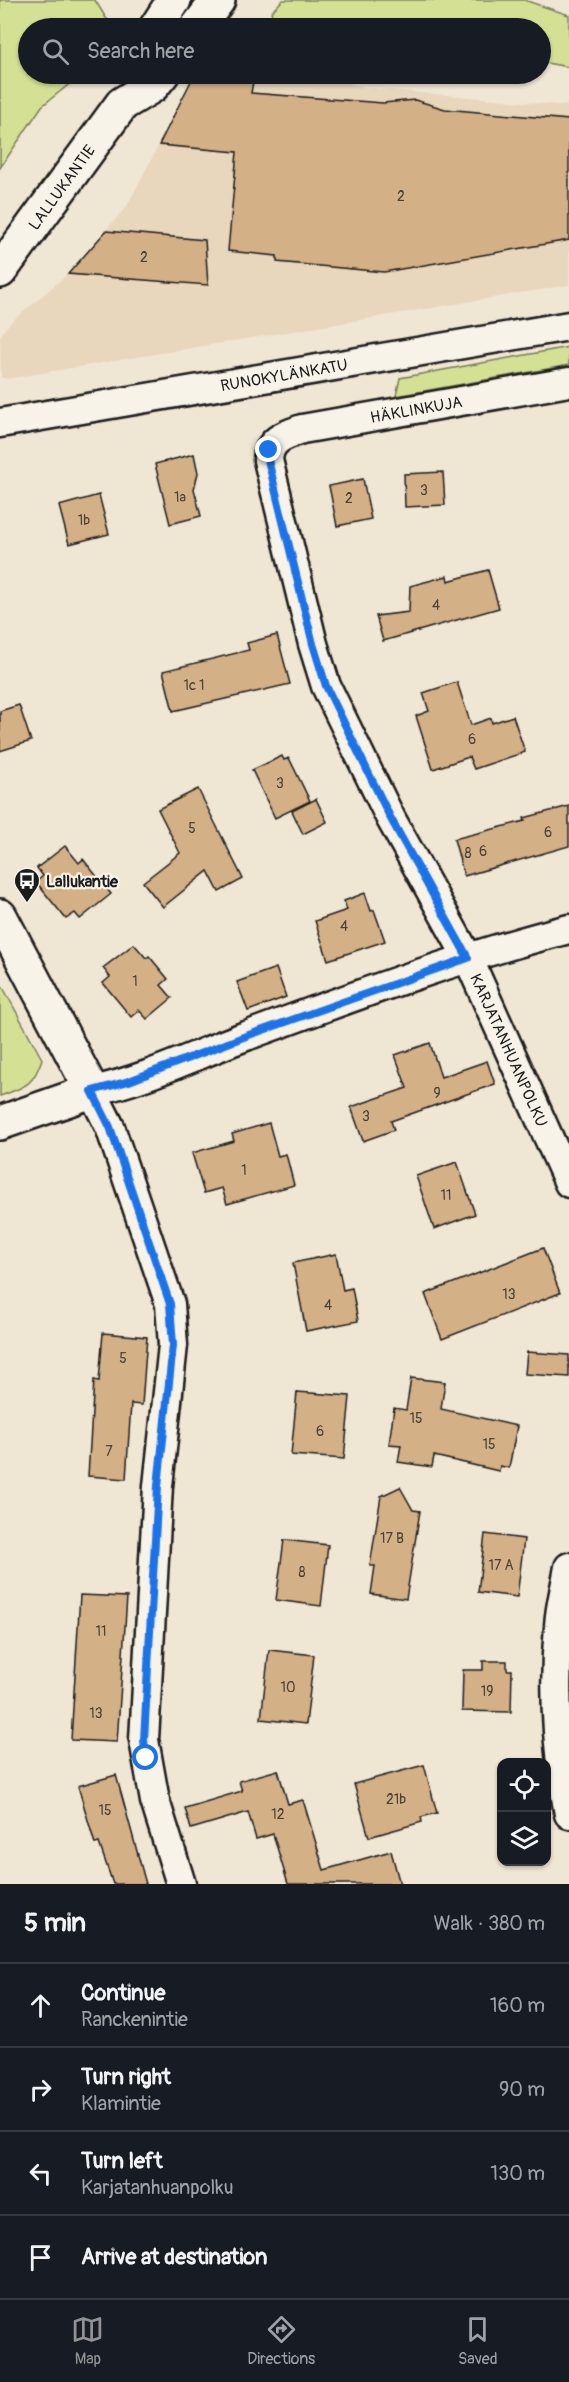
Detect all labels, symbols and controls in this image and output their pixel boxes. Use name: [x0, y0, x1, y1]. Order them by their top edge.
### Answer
search box: [18, 18, 551, 84]
icon: search: [39, 35, 72, 68]
text: Search here: [87, 37, 194, 65]
street label: LALLUKANTIE: [24, 141, 100, 234]
house number: 2: [397, 188, 405, 205]
house number: 2: [140, 249, 148, 266]
street label: RUNOKYLÄNKATU: [219, 355, 349, 396]
street label: HÄKLINKUJA: [369, 392, 464, 428]
route end: [255, 436, 281, 462]
house number: 3: [420, 482, 428, 499]
house number: 1a: [174, 489, 186, 506]
house number: 2: [345, 490, 353, 507]
house number: 1b: [78, 512, 90, 529]
house number: 4: [432, 597, 440, 614]
house number: 1c 1: [183, 677, 205, 694]
house number: 6: [468, 731, 476, 748]
house number: 3: [276, 775, 284, 792]
house number: 5: [188, 820, 196, 837]
house number: 6: [544, 824, 552, 841]
house number: 6: [479, 843, 487, 860]
house number: 8: [464, 845, 472, 862]
bus stop icon: Lallukantie: [12, 866, 42, 904]
place label: Lallukantie: [46, 872, 119, 892]
house number: 4: [340, 918, 348, 935]
street label: KARJATANHUANPOLKU: [465, 971, 551, 1130]
house number: 1: [132, 973, 138, 990]
house number: 9: [433, 1085, 441, 1102]
house number: 3: [362, 1108, 370, 1125]
house number: 1: [241, 1162, 247, 1179]
house number: 11: [441, 1187, 451, 1204]
house number: 13: [502, 1286, 516, 1303]
house number: 4: [324, 1297, 332, 1314]
house number: 5: [119, 1350, 127, 1367]
house number: 15: [409, 1410, 423, 1427]
house number: 6: [316, 1423, 324, 1440]
house number: 15: [482, 1436, 496, 1453]
house number: 7: [105, 1443, 113, 1460]
house number: 17 B: [380, 1530, 404, 1547]
house number: 17 A: [488, 1557, 514, 1574]
house number: 8: [298, 1564, 306, 1581]
house number: 11: [96, 1623, 106, 1640]
house number: 10: [280, 1679, 296, 1696]
house number: 19: [481, 1683, 493, 1700]
house number: 13: [89, 1705, 103, 1722]
route start: [132, 1744, 158, 1770]
map controls: [497, 1758, 551, 1866]
button: locate: [497, 1758, 551, 1812]
house number: 21b: [386, 1791, 406, 1808]
house number: 15: [98, 1802, 112, 1819]
house number: 12: [271, 1806, 285, 1823]
button: layers: [497, 1812, 551, 1866]
text: 5 min: [24, 1907, 86, 1939]
text: Walk · 380 m: [433, 1911, 545, 1936]
text: Continue: [81, 1979, 165, 2007]
icon: ahead: [24, 1989, 57, 2022]
text: 160 m: [490, 1993, 545, 2018]
text: Ranckenintie: [81, 2007, 188, 2032]
text: Turn right: [81, 2063, 171, 2091]
icon: right: [24, 2073, 57, 2106]
text: 90 m: [499, 2077, 545, 2102]
text: Klamintie: [81, 2091, 161, 2116]
text: Turn left: [81, 2147, 163, 2175]
icon: left: [24, 2157, 57, 2190]
text: 130 m: [490, 2161, 545, 2186]
text: Karjatanhuanpolku: [81, 2175, 234, 2200]
icon: arrive: [24, 2241, 57, 2274]
text: Arrive at destination: [81, 2243, 267, 2271]
tab: Map: [71, 2313, 104, 2369]
tab: Directions: [247, 2313, 315, 2369]
tab: Saved: [458, 2313, 498, 2369]

